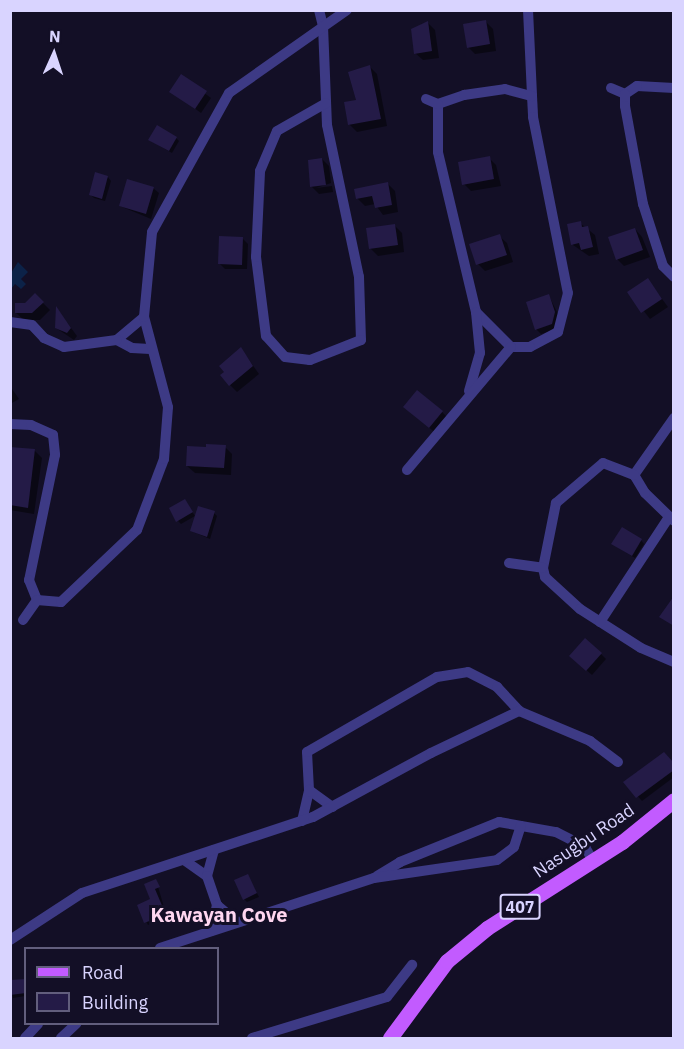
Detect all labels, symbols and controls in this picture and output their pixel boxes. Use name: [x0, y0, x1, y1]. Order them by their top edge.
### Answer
north arrow: [24, 24, 84, 84]
text: N: [49, 26, 61, 46]
street label: Nasugbu Road: [529, 799, 639, 883]
road number: 407: [499, 894, 541, 920]
district label: Kawayan Cove: [150, 902, 288, 926]
legend: [24, 947, 219, 1025]
text: Road: [82, 961, 123, 984]
text: Building: [82, 991, 148, 1014]

